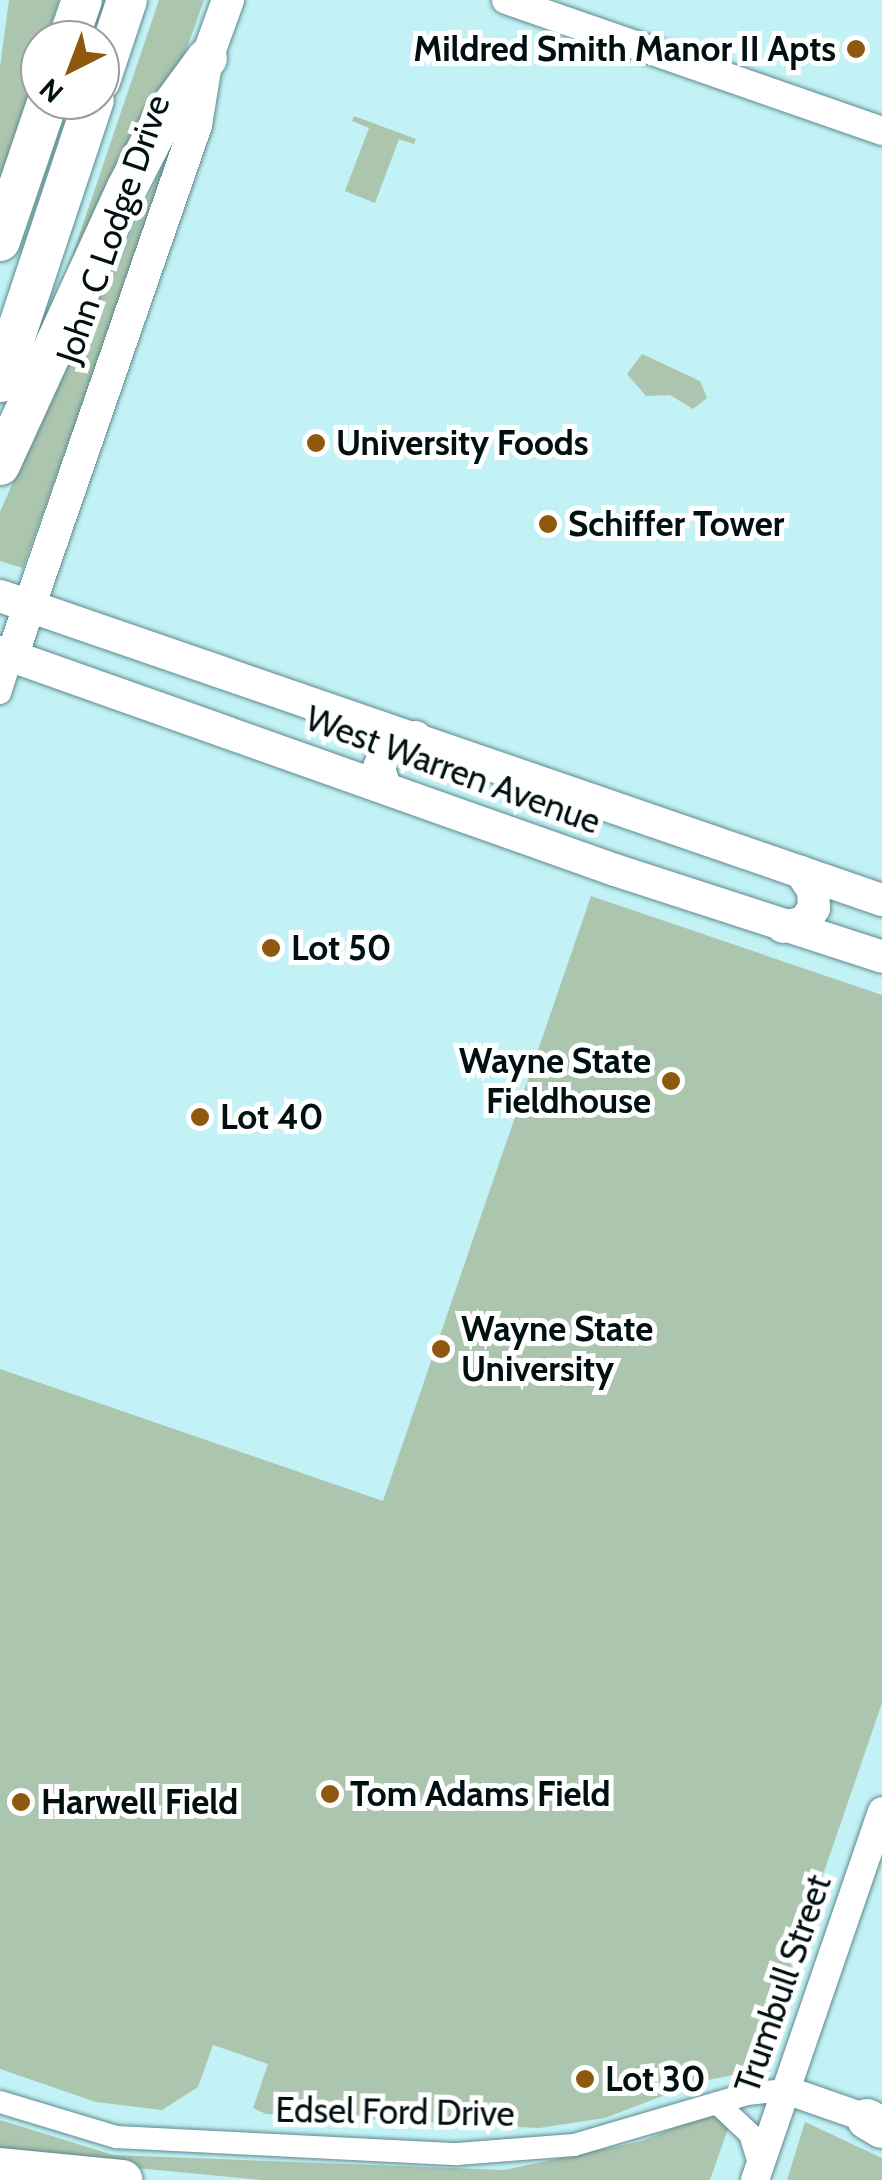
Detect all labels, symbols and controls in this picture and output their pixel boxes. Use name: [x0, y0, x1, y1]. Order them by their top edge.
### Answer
north arrow: [20, 20, 120, 120]
place label: Mildred Smith Manor II Apts: [413, 28, 836, 70]
marker: Mildred Smith Manor II Apts: [845, 38, 867, 60]
text: N: [33, 72, 70, 110]
street label: John C Lodge Drive: [47, 89, 179, 369]
place label: University Foods: [336, 422, 589, 464]
marker: University Foods: [305, 432, 327, 454]
place label: Schiffer Tower: [568, 503, 784, 545]
marker: Schiffer Tower: [537, 513, 559, 535]
street label: West Warren Avenue: [300, 697, 606, 843]
place label: Lot 50: [291, 927, 391, 969]
marker: Lot 50: [260, 937, 282, 959]
place label: Wayne State Fieldhouse: [459, 1040, 651, 1122]
marker: Wayne State Fieldhouse: [660, 1070, 682, 1092]
place label: Lot 40: [220, 1096, 323, 1138]
marker: Lot 40: [189, 1106, 211, 1128]
place label: Wayne State University: [461, 1308, 653, 1390]
marker: Wayne State University: [430, 1338, 452, 1360]
place label: Tom Adams Field: [350, 1773, 611, 1815]
place label: Harwell Field: [41, 1781, 238, 1823]
marker: Tom Adams Field: [319, 1783, 341, 1805]
marker: Harwell Field: [10, 1791, 32, 1813]
street label: Trumbull Street: [726, 1869, 840, 2099]
place label: Lot 30: [605, 2058, 706, 2100]
marker: Lot 30: [574, 2068, 596, 2090]
street label: Edsel Ford Drive: [275, 2089, 515, 2135]

